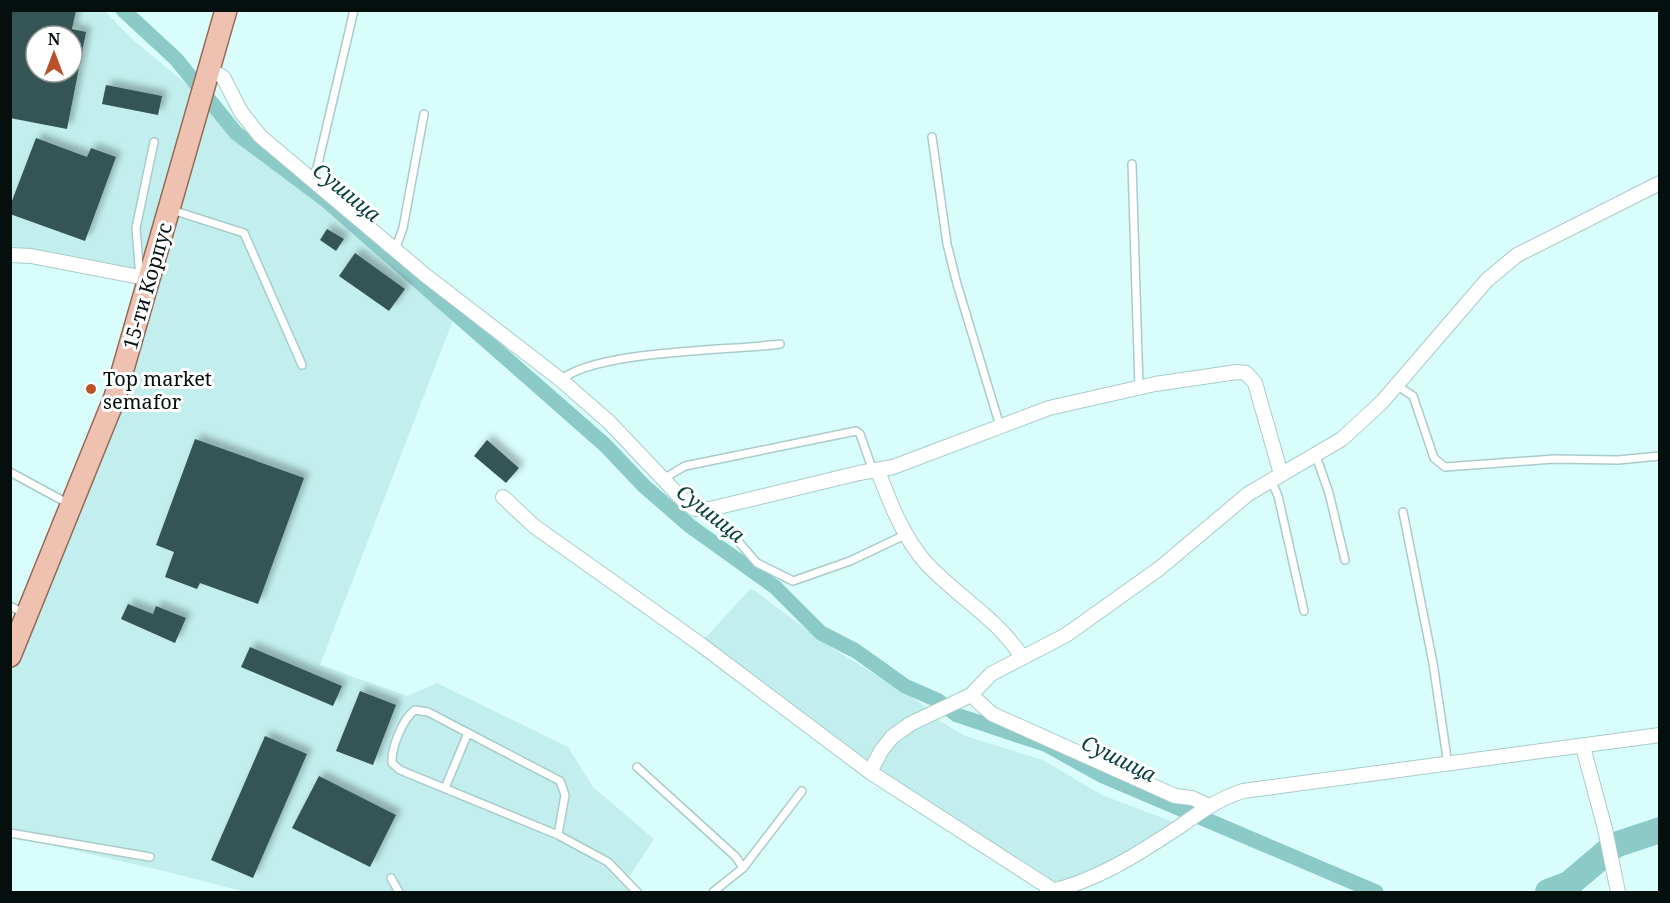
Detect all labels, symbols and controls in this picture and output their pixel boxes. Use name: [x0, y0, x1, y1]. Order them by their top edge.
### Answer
north arrow: [24, 24, 84, 84]
text: N: [48, 28, 61, 50]
water label: Сушица: [307, 156, 387, 228]
street label: 15-ти Корпус: [116, 219, 178, 353]
place label: Top market semafor: [103, 365, 212, 415]
marker: Top market semafor: [84, 382, 98, 396]
water label: Сушица: [671, 477, 751, 549]
water label: Сушица: [1077, 728, 1161, 788]

